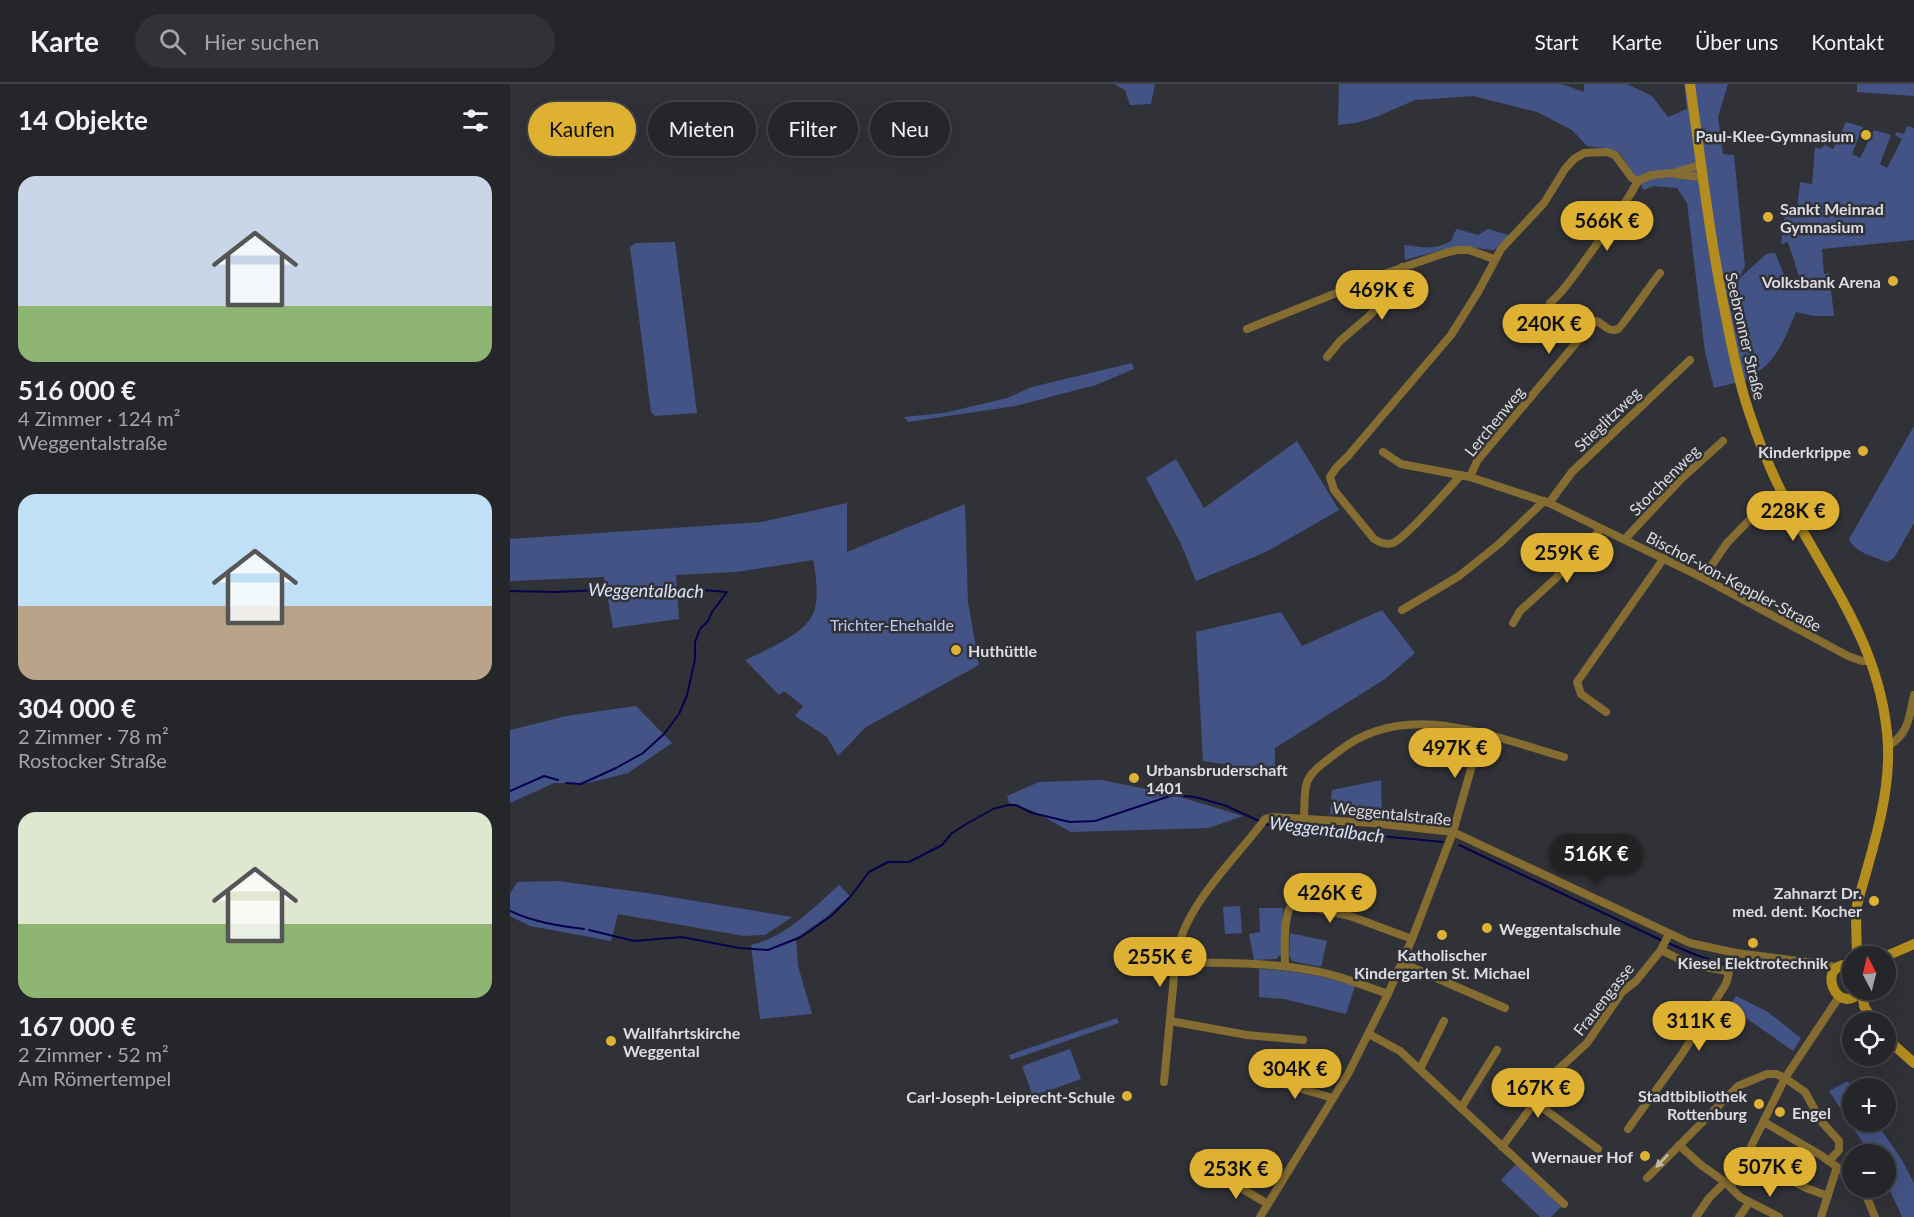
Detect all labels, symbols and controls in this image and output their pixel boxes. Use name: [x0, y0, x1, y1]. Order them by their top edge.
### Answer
search box: [135, 14, 555, 68]
text: Karte: [30, 24, 99, 58]
icon: search: [156, 25, 189, 58]
text: Hier suchen: [204, 28, 319, 55]
text: Start: [1534, 29, 1579, 54]
text: Karte: [1612, 29, 1662, 54]
text: Über uns: [1695, 29, 1778, 54]
text: Kontakt: [1811, 29, 1884, 54]
chip: Kaufen: [528, 102, 636, 156]
chip: Mieten: [648, 102, 756, 156]
chip: Filter: [768, 102, 858, 156]
chip: Neu: [870, 102, 950, 156]
text: 14 Objekte: [18, 104, 148, 136]
icon: filters: [459, 104, 492, 137]
place label: Paul-Klee-Gymnasium: [1695, 126, 1854, 145]
marker: Paul-Klee-Gymnasium: [1859, 128, 1873, 142]
place label: Sankt Meinrad Gymnasium: [1780, 199, 1884, 236]
pin: 566K €: [1558, 201, 1656, 252]
text: 566K €: [1575, 208, 1639, 232]
marker: Sankt Meinrad Gymnasium: [1761, 210, 1775, 224]
icon: home: [201, 215, 309, 323]
pin: 469K €: [1333, 270, 1431, 321]
street label: Seebronner Straße: [1722, 270, 1770, 402]
place label: Volksbank Arena: [1761, 272, 1881, 291]
marker: Volksbank Arena: [1886, 274, 1900, 288]
text: 469K €: [1350, 277, 1414, 301]
pin: 240K €: [1500, 304, 1598, 355]
text: 240K €: [1517, 311, 1581, 335]
text: 516 000 €: [18, 374, 136, 406]
street label: Lerchenweg: [1460, 382, 1528, 460]
street label: Stieglitzweg: [1570, 383, 1644, 455]
text: 4 Zimmer · 124 m²: [18, 406, 180, 430]
text: Weggentalstraße: [18, 430, 167, 454]
street label: Storchenweg: [1625, 441, 1703, 519]
place label: Kinderkrippe: [1758, 442, 1851, 461]
marker: Kinderkrippe: [1856, 444, 1870, 458]
pin: 228K €: [1744, 491, 1842, 542]
text: 228K €: [1761, 498, 1825, 522]
street label: Bischof-von-Keppler-Straße: [1643, 527, 1825, 635]
icon: home: [201, 533, 309, 641]
pin: 259K €: [1518, 533, 1616, 584]
text: 259K €: [1535, 540, 1599, 564]
water label: Weggentalbach: [588, 578, 704, 602]
park label: Trichter-Ehehalde: [830, 615, 954, 634]
place label: Huthüttle: [968, 641, 1037, 660]
marker: Huthüttle: [949, 643, 963, 657]
text: 304 000 €: [18, 692, 136, 724]
text: 2 Zimmer · 78 m²: [18, 724, 169, 748]
pin: 497K €: [1406, 728, 1504, 779]
text: 497K €: [1423, 735, 1487, 759]
text: Rostocker Straße: [18, 748, 167, 772]
place label: Urbansbruderschaft 1401: [1146, 760, 1288, 797]
marker: Urbansbruderschaft 1401: [1127, 771, 1141, 785]
street label: Weggentalstraße: [1332, 797, 1452, 829]
water label: Weggentalbach: [1268, 811, 1386, 847]
pin: 516K €: [1547, 834, 1645, 885]
text: 516K €: [1564, 841, 1628, 865]
icon: home: [201, 851, 309, 959]
pin: 426K €: [1281, 873, 1379, 924]
text: 426K €: [1298, 880, 1362, 904]
place label: Zahnarzt Dr. med. dent. Kocher: [1732, 883, 1862, 920]
marker: Zahnarzt Dr. med. dent. Kocher: [1867, 894, 1881, 908]
place label: Weggentalschule: [1499, 919, 1621, 938]
marker: Weggentalschule: [1480, 921, 1494, 935]
marker: Katholischer Kindergarten St. Michael: [1435, 928, 1449, 942]
marker: Kiesel Elektrotechnik: [1746, 936, 1760, 950]
pin: 255K €: [1111, 937, 1209, 988]
text: 255K €: [1128, 944, 1192, 968]
place label: Katholischer Kindergarten St. Michael: [1354, 945, 1530, 982]
north arrow: [1842, 946, 1896, 1000]
map controls: [1842, 946, 1896, 1198]
place label: Kiesel Elektrotechnik: [1678, 953, 1829, 972]
street label: Frauengasse: [1569, 959, 1637, 1039]
pin: 311K €: [1650, 1001, 1748, 1052]
text: 311K €: [1667, 1008, 1731, 1032]
text: 167 000 €: [18, 1010, 136, 1042]
button: locate: [1842, 1012, 1896, 1066]
place label: Wallfahrtskirche Weggental: [623, 1023, 741, 1060]
marker: Wallfahrtskirche Weggental: [604, 1034, 618, 1048]
text: 2 Zimmer · 52 m²: [18, 1042, 169, 1066]
pin: 304K €: [1246, 1049, 1344, 1100]
text: 304K €: [1263, 1056, 1327, 1080]
text: Am Römertempel: [18, 1066, 171, 1090]
pin: 167K €: [1489, 1068, 1587, 1119]
text: 167K €: [1506, 1075, 1570, 1099]
button: +: [1842, 1078, 1896, 1132]
place label: Stadtbibliothek Rottenburg: [1638, 1086, 1748, 1123]
place label: Carl-Joseph-Leiprecht-Schule: [906, 1087, 1115, 1106]
marker: Carl-Joseph-Leiprecht-Schule: [1120, 1089, 1134, 1103]
marker: Stadtbibliothek Rottenburg: [1752, 1097, 1766, 1111]
place label: Engel: [1792, 1103, 1831, 1122]
marker: Engel: [1773, 1105, 1787, 1119]
button: −: [1842, 1144, 1896, 1198]
place label: Wernauer Hof: [1532, 1147, 1633, 1166]
pin: 507K €: [1721, 1147, 1819, 1198]
pin: 253K €: [1187, 1149, 1285, 1200]
marker: Wernauer Hof: [1638, 1149, 1652, 1163]
one-way arrow: [1656, 1154, 1670, 1168]
text: 507K €: [1738, 1154, 1802, 1178]
text: 253K €: [1204, 1156, 1268, 1180]

